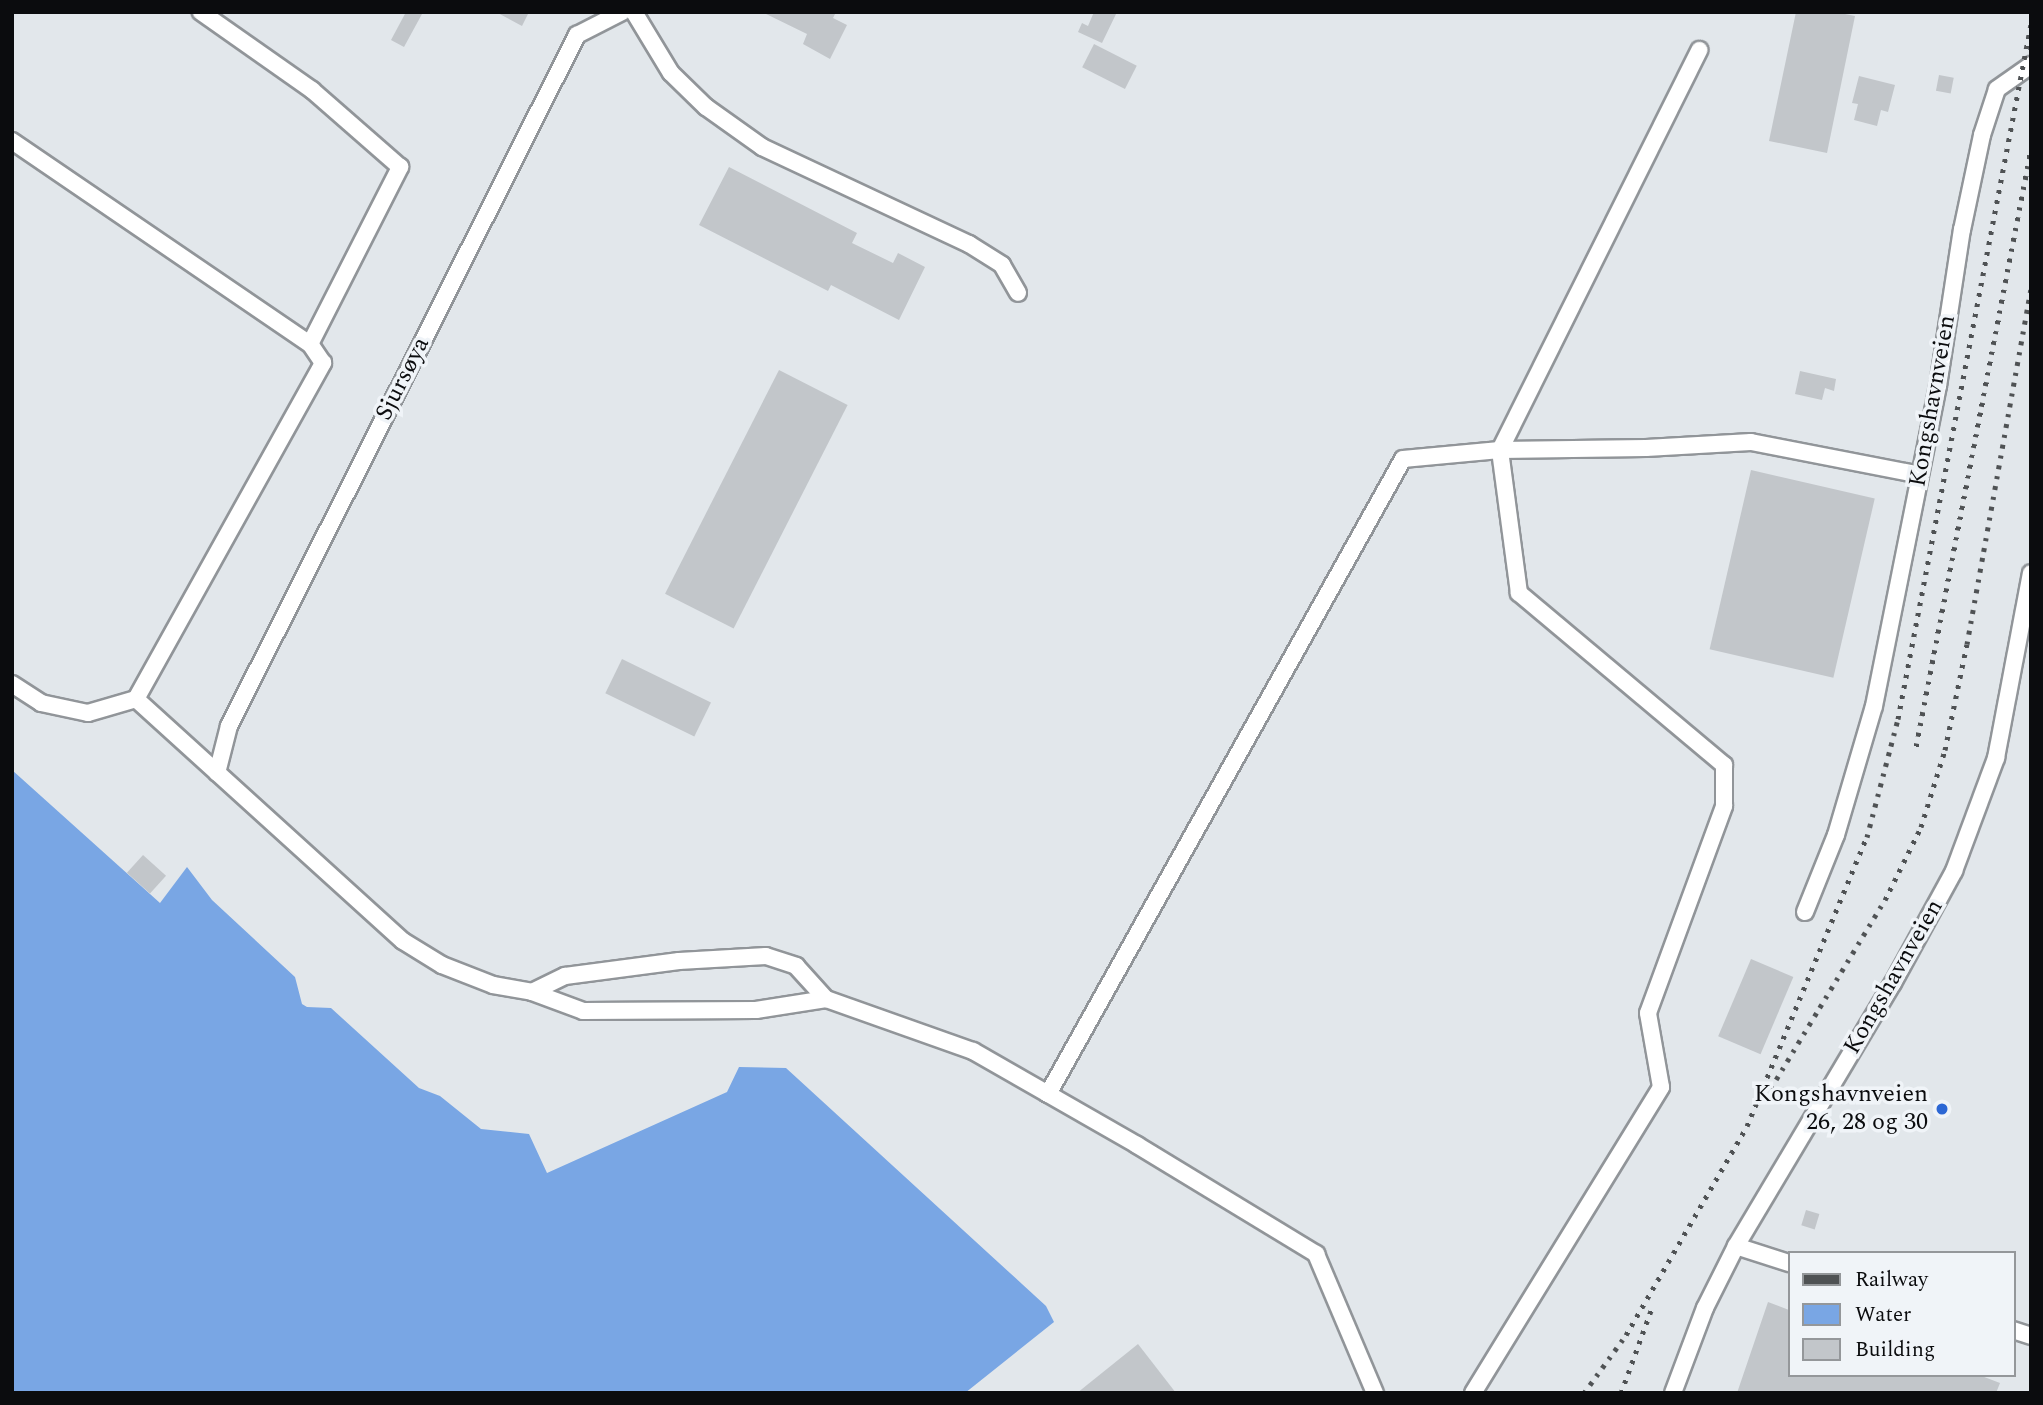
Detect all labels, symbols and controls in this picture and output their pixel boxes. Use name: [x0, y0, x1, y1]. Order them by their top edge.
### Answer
street label: Kongshavnveien: [1904, 313, 1962, 489]
street label: Sjursøya: [370, 332, 436, 426]
street label: Kongshavnveien: [1838, 895, 1950, 1059]
place label: Kongshavnveien 26, 28 og 30: [1754, 1081, 1928, 1137]
marker: Kongshavnveien 26, 28 og 30: [1934, 1101, 1950, 1117]
legend: [1787, 1251, 2015, 1377]
text: Railway: [1855, 1264, 1928, 1296]
text: Water: [1855, 1299, 1911, 1331]
text: Building: [1855, 1334, 1935, 1366]

